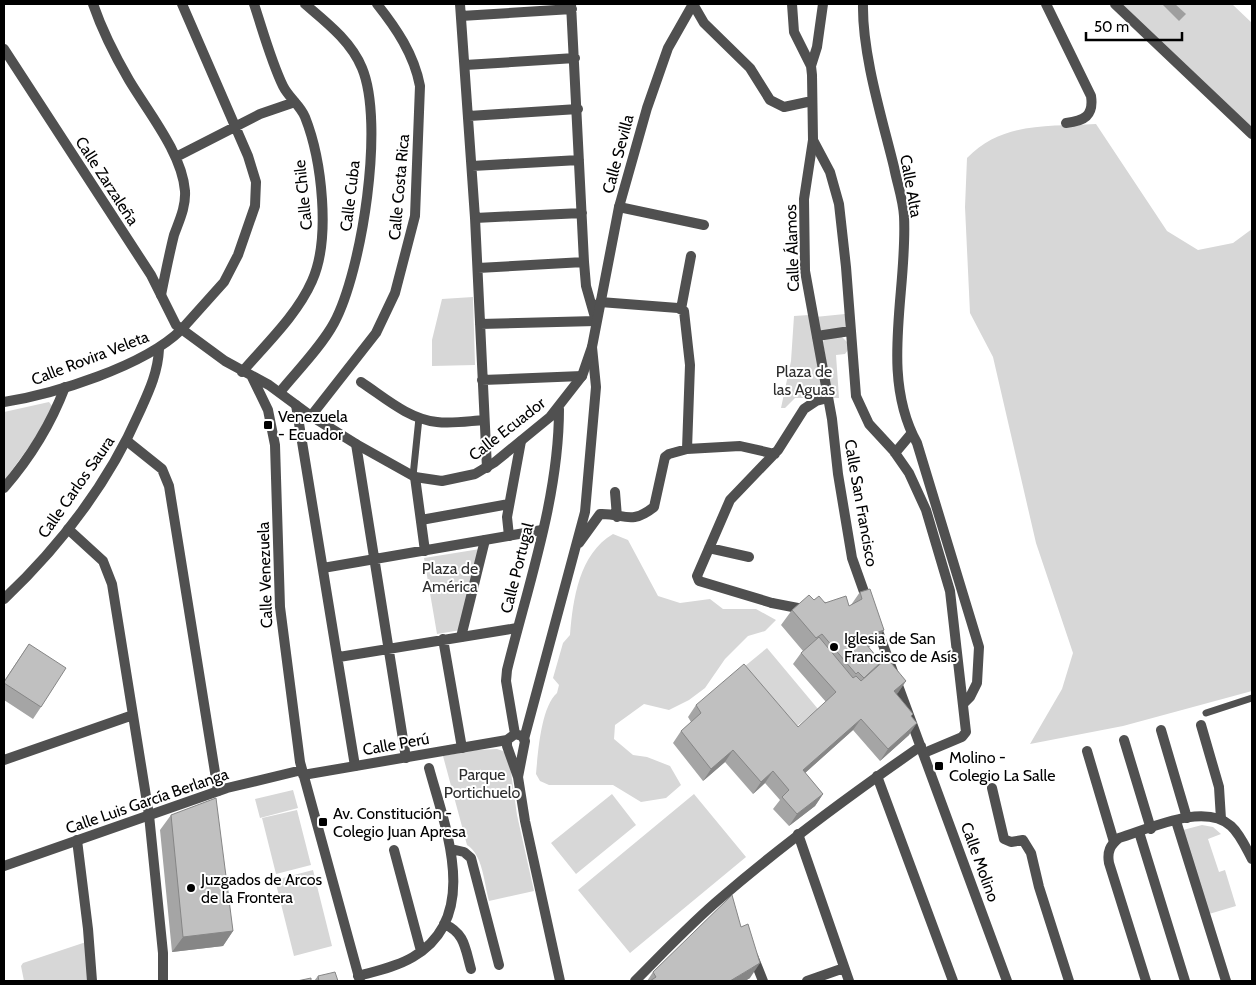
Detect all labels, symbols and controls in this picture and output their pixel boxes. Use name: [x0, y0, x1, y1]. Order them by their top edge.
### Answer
scale bar: [1086, 10, 1182, 42]
text: 50 m: [1094, 18, 1129, 36]
street label: Calle Sevilla: [598, 112, 638, 195]
street label: Calle Zarzaleña: [71, 133, 143, 229]
street label: Calle Costa Rica: [385, 133, 413, 241]
street label: Calle Alta: [896, 153, 926, 219]
street label: Calle Chile: [290, 159, 316, 231]
street label: Calle Cuba: [336, 159, 364, 233]
street label: Calle Álamos: [781, 204, 803, 292]
street label: Calle Rovira Veleta: [29, 327, 152, 389]
park label: Plaza de las Aguas: [773, 362, 835, 399]
street label: Calle Ecuador: [465, 393, 550, 465]
place label: Venezuela - Ecuador: [278, 407, 348, 444]
marker: Venezuela - Ecuador: [262, 419, 274, 431]
street label: Calle Carlos Saura: [34, 432, 118, 542]
street label: Calle San Francisco: [840, 438, 882, 568]
street label: Calle Portugal: [497, 520, 537, 615]
street label: Calle Venezuela: [254, 521, 276, 629]
park label: Plaza de América: [422, 559, 478, 596]
place label: Iglesia de San Francisco de Asís: [844, 629, 958, 666]
marker: Iglesia de San Francisco de Asís: [828, 641, 840, 653]
street label: Calle Perú: [361, 729, 431, 759]
place label: Molino - Colegio La Salle: [949, 748, 1055, 785]
marker: Molino - Colegio La Salle: [933, 760, 945, 772]
street label: Calle Luis García Berlanga: [63, 764, 231, 838]
park label: Parque Portichuelo: [444, 765, 520, 802]
place label: Av. Constitución - Colegio Juan Apresa: [333, 804, 466, 841]
marker: Av. Constitución - Colegio Juan Apresa: [317, 816, 329, 828]
street label: Calle Molino: [957, 820, 1003, 905]
place label: Juzgados de Arcos de la Frontera: [200, 870, 323, 907]
marker: Juzgados de Arcos de la Frontera: [185, 882, 197, 894]

